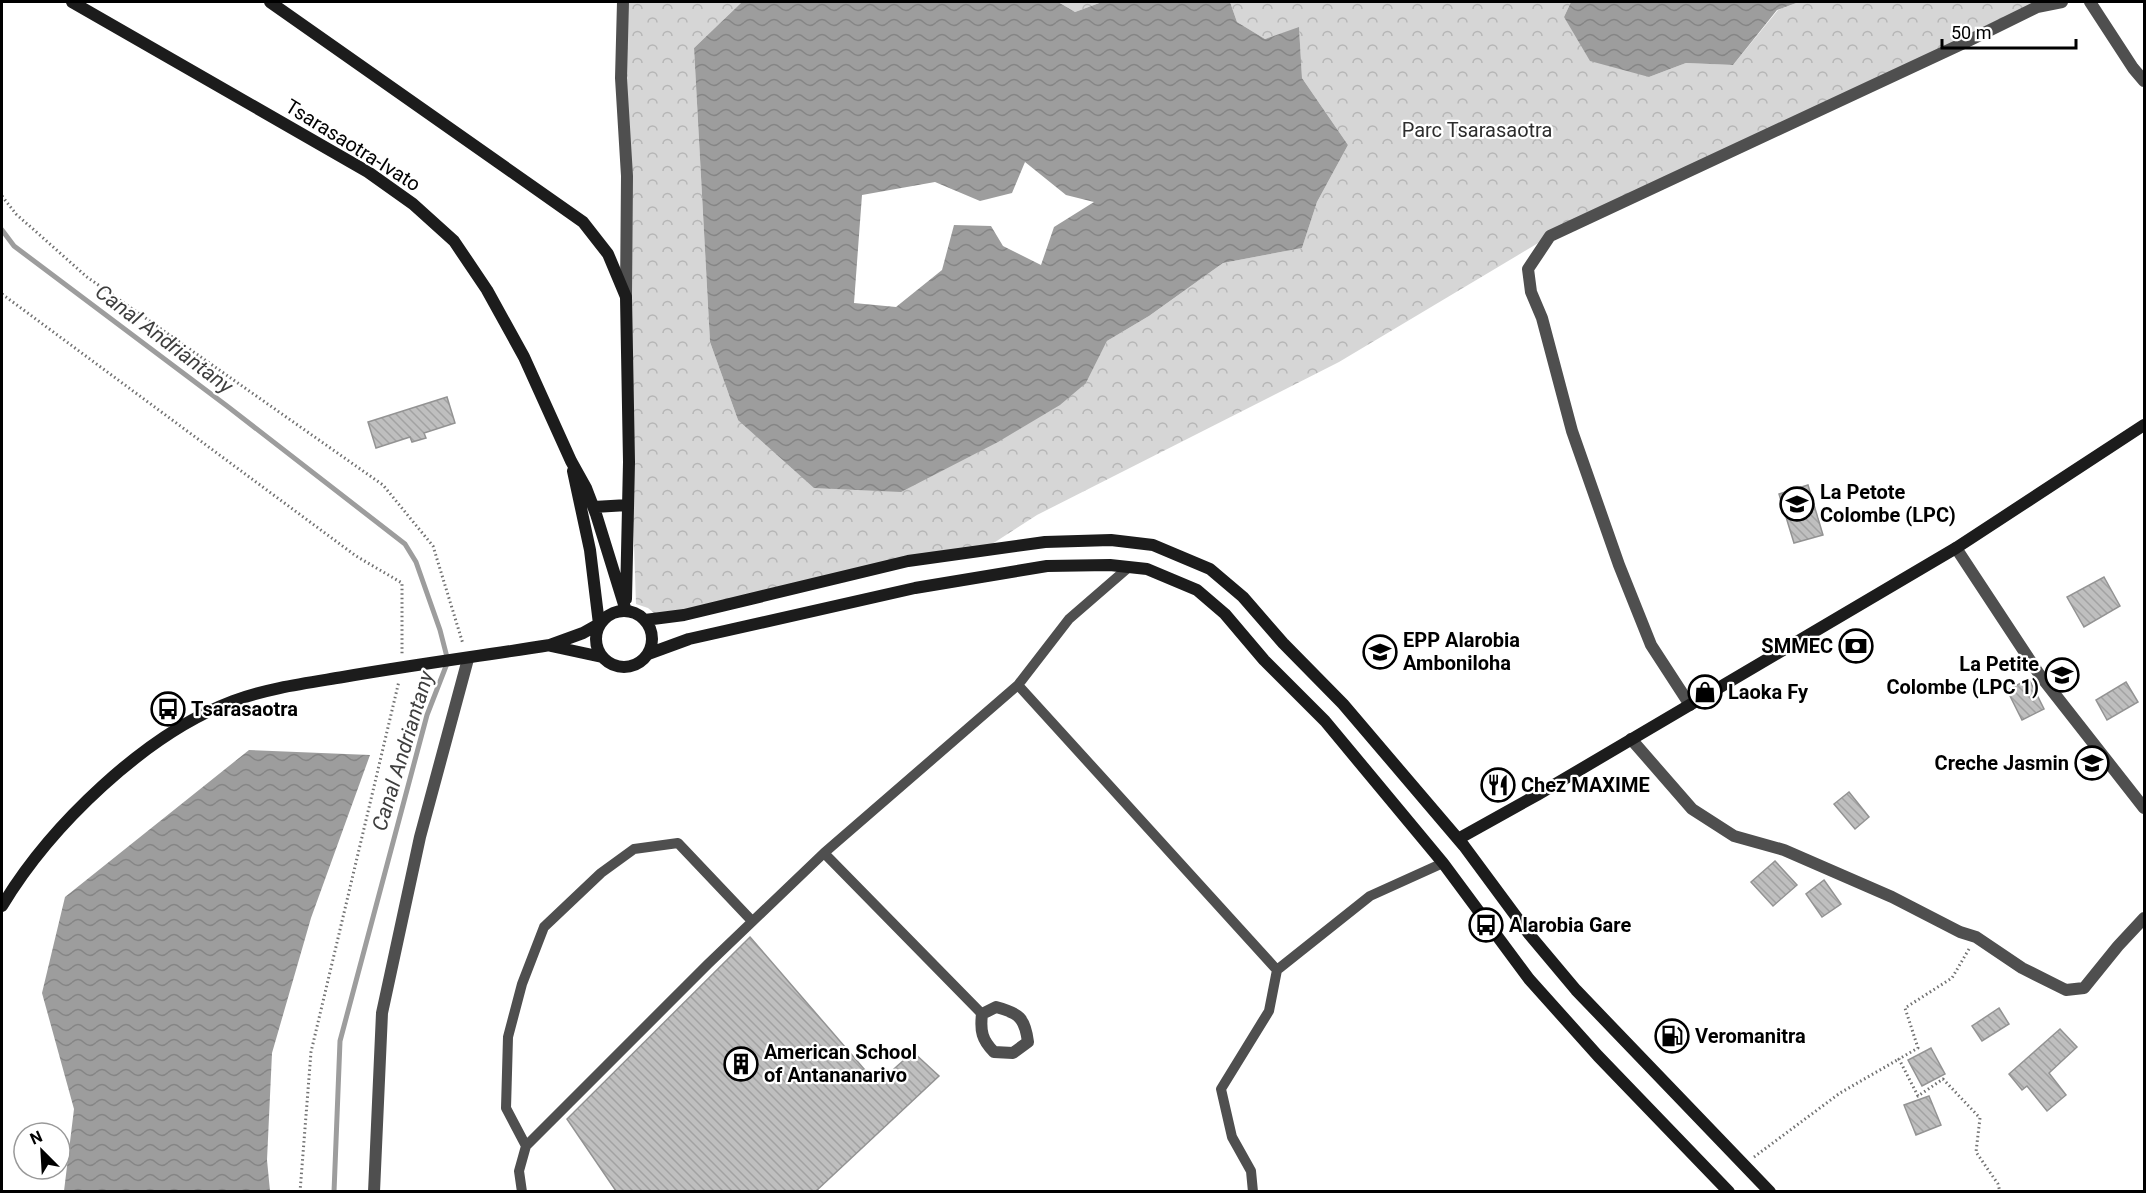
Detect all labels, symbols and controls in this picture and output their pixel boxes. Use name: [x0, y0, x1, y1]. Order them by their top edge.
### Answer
scale bar: [1942, 12, 2076, 50]
text: 50 m: [1951, 22, 1991, 43]
street label: Tsarasaotra-Ivato: [281, 94, 425, 196]
park label: Parc Tsarasaotra: [1402, 118, 1552, 142]
water label: Canal Andriantany: [91, 280, 238, 399]
place label: La Petote Colombe (LPC): [1820, 480, 1956, 527]
school or university icon: La Petote Colombe (LPC): [1779, 486, 1815, 522]
place label: EPP Alarobia Amboniloha: [1403, 628, 1520, 675]
bank icon: SMMEC: [1838, 628, 1874, 664]
school or university icon: EPP Alarobia Amboniloha: [1362, 634, 1398, 670]
place label: SMMEC: [1761, 634, 1833, 658]
place label: La Petite Colombe (LPC 1): [1886, 652, 2039, 699]
school or university icon: La Petite Colombe (LPC 1): [2044, 657, 2080, 693]
water label: Canal Andriantany: [367, 667, 439, 834]
shop icon: Laoka Fy: [1687, 674, 1723, 710]
place label: Laoka Fy: [1728, 680, 1809, 704]
bus stop icon: Tsarasaotra: [150, 691, 186, 727]
place label: Tsarasaotra: [191, 697, 298, 721]
school or university icon: Creche Jasmin: [2074, 745, 2110, 781]
place label: Creche Jasmin: [1935, 751, 2069, 775]
restaurant icon: Chez MAXIME: [1480, 767, 1516, 803]
place label: Chez MAXIME: [1521, 773, 1650, 797]
bus stop icon: Alarobia Gare: [1468, 907, 1504, 943]
place label: Alarobia Gare: [1509, 913, 1631, 937]
fuel station icon: Veromanitra: [1654, 1018, 1690, 1054]
place label: Veromanitra: [1695, 1024, 1806, 1048]
place label: American School of Antananarivo: [764, 1040, 917, 1087]
building icon: American School of Antananarivo: [723, 1046, 759, 1082]
north arrow: [12, 1121, 72, 1181]
text: N: [27, 1127, 45, 1149]

